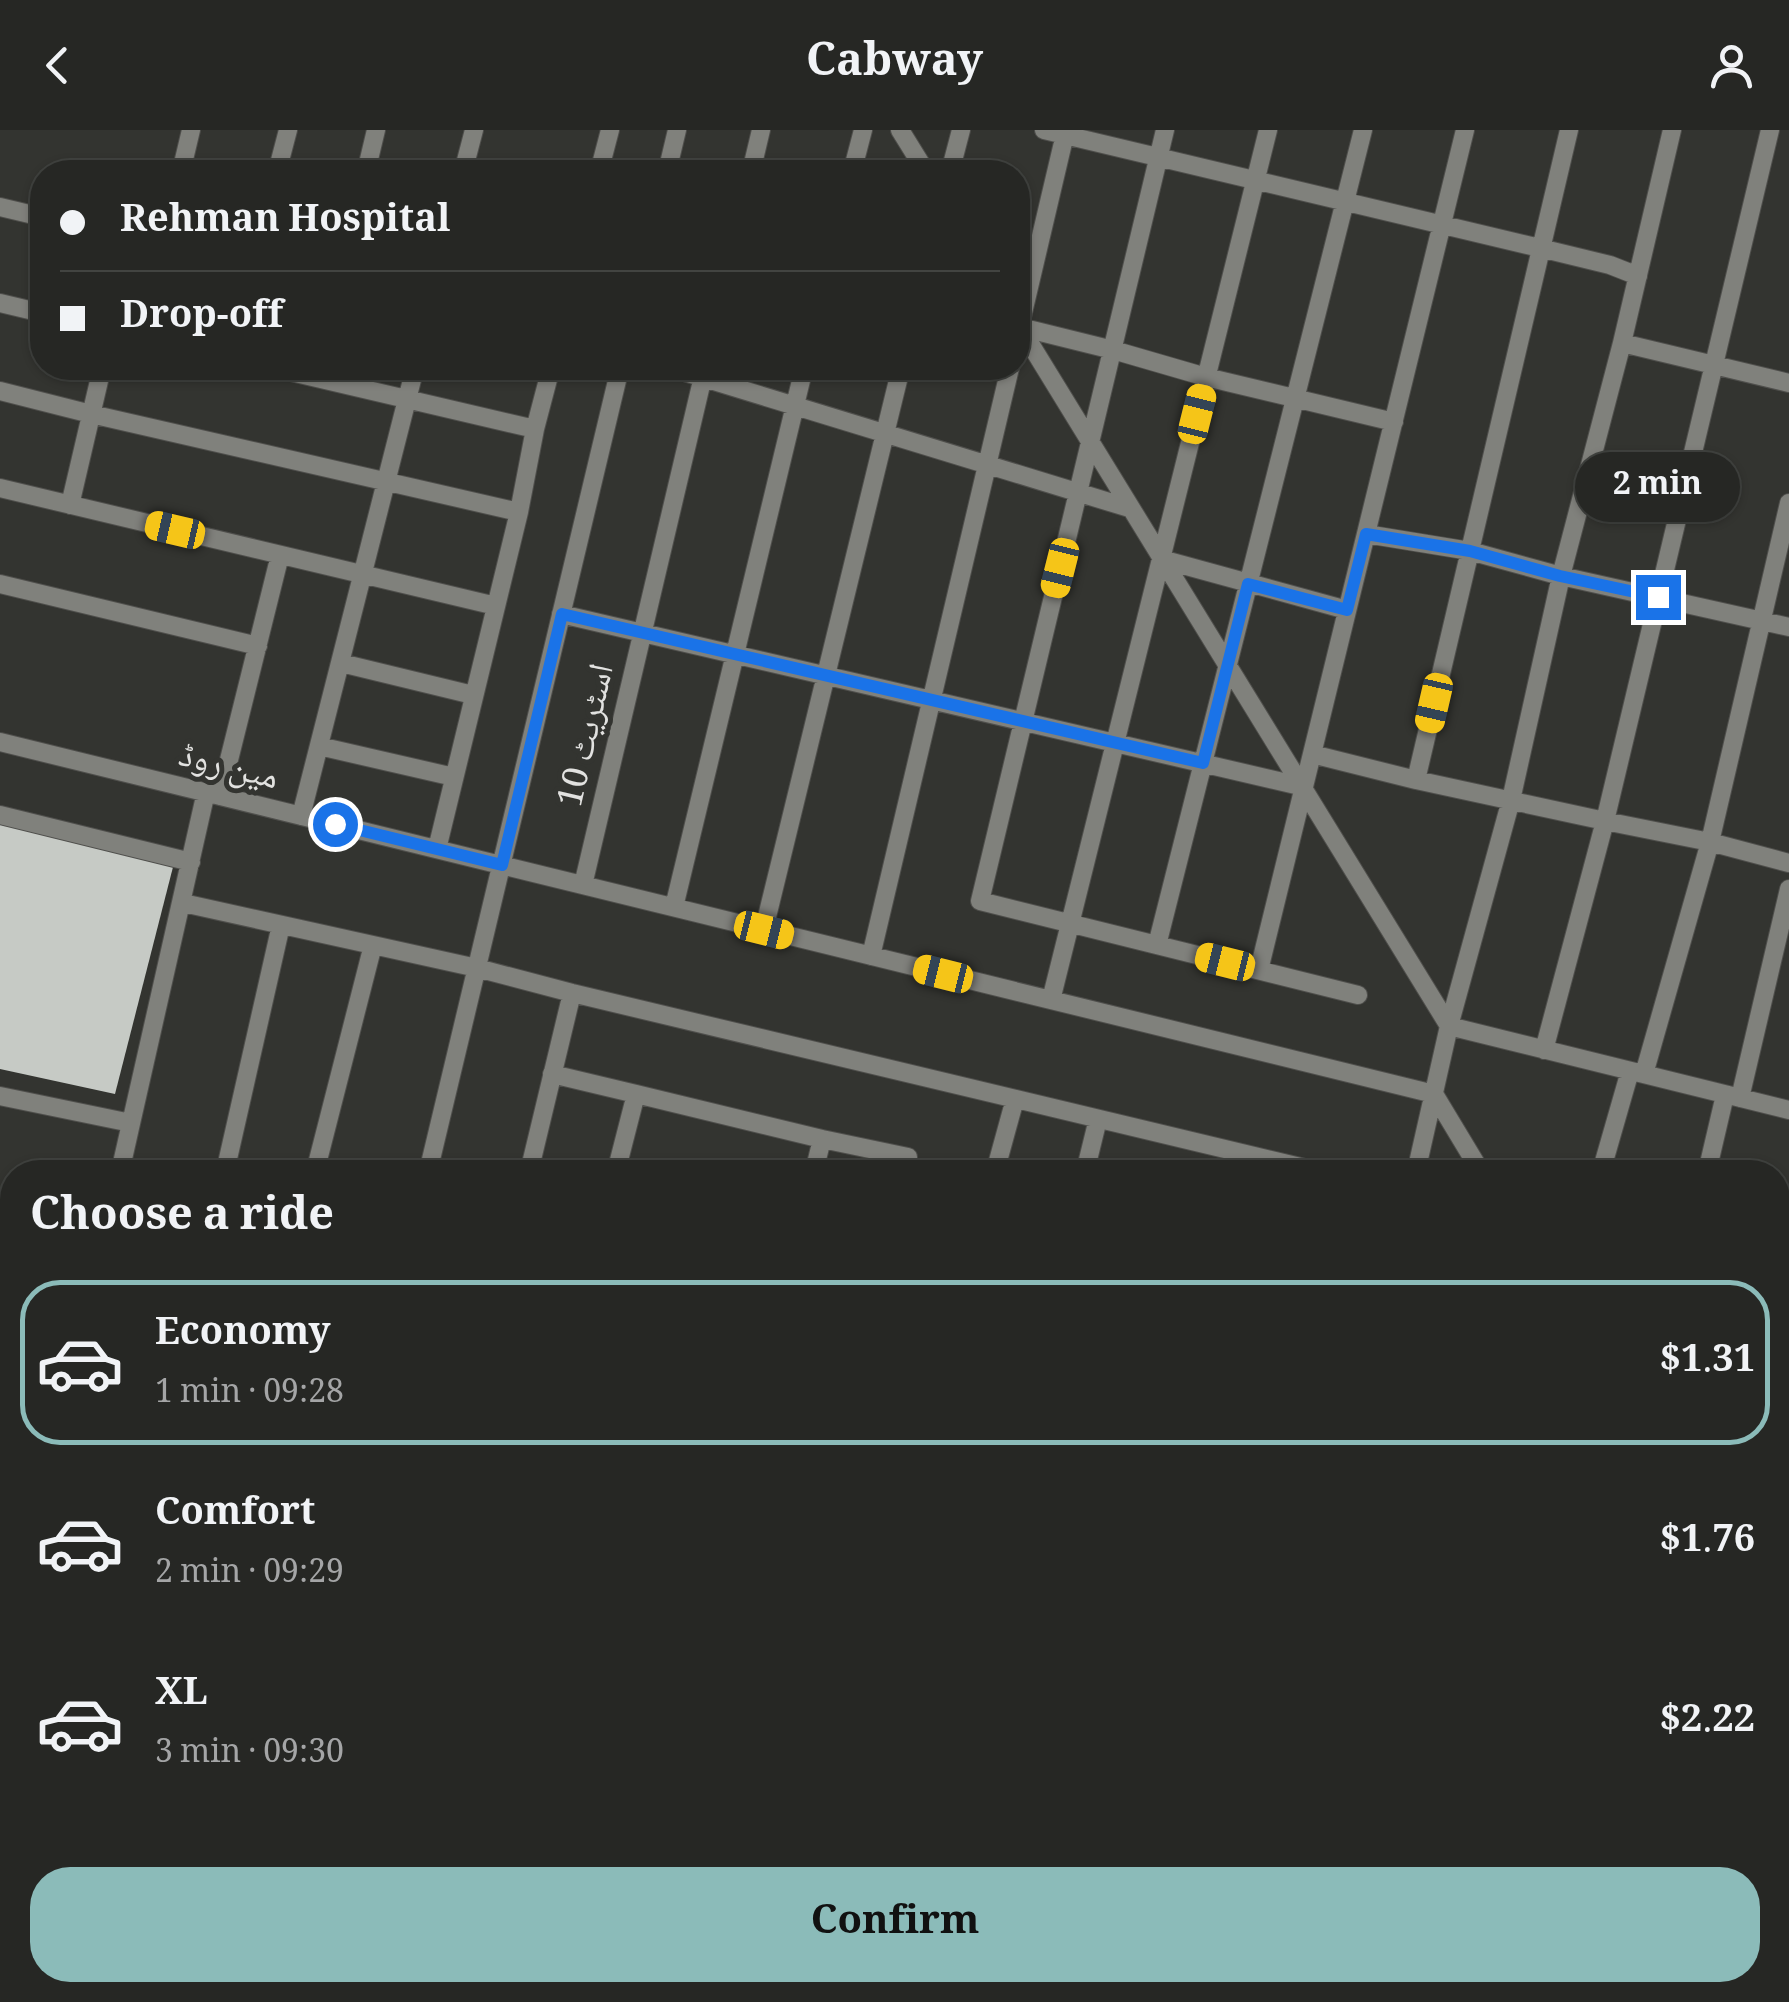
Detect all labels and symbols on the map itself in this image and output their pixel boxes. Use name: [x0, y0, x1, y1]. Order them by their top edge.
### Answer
car: [1175, 381, 1219, 447]
callout: 2 min: [1576, 452, 1740, 522]
car: [142, 509, 208, 551]
car: [1038, 535, 1082, 601]
route end: [1636, 575, 1681, 620]
street label: اسٹریٹ 10: [544, 658, 635, 814]
car: [1413, 670, 1455, 736]
street label: مین روڈ: [172, 729, 284, 810]
route start: [313, 802, 358, 847]
car: [731, 908, 797, 952]
car: [1192, 940, 1258, 984]
car: [910, 952, 976, 996]

